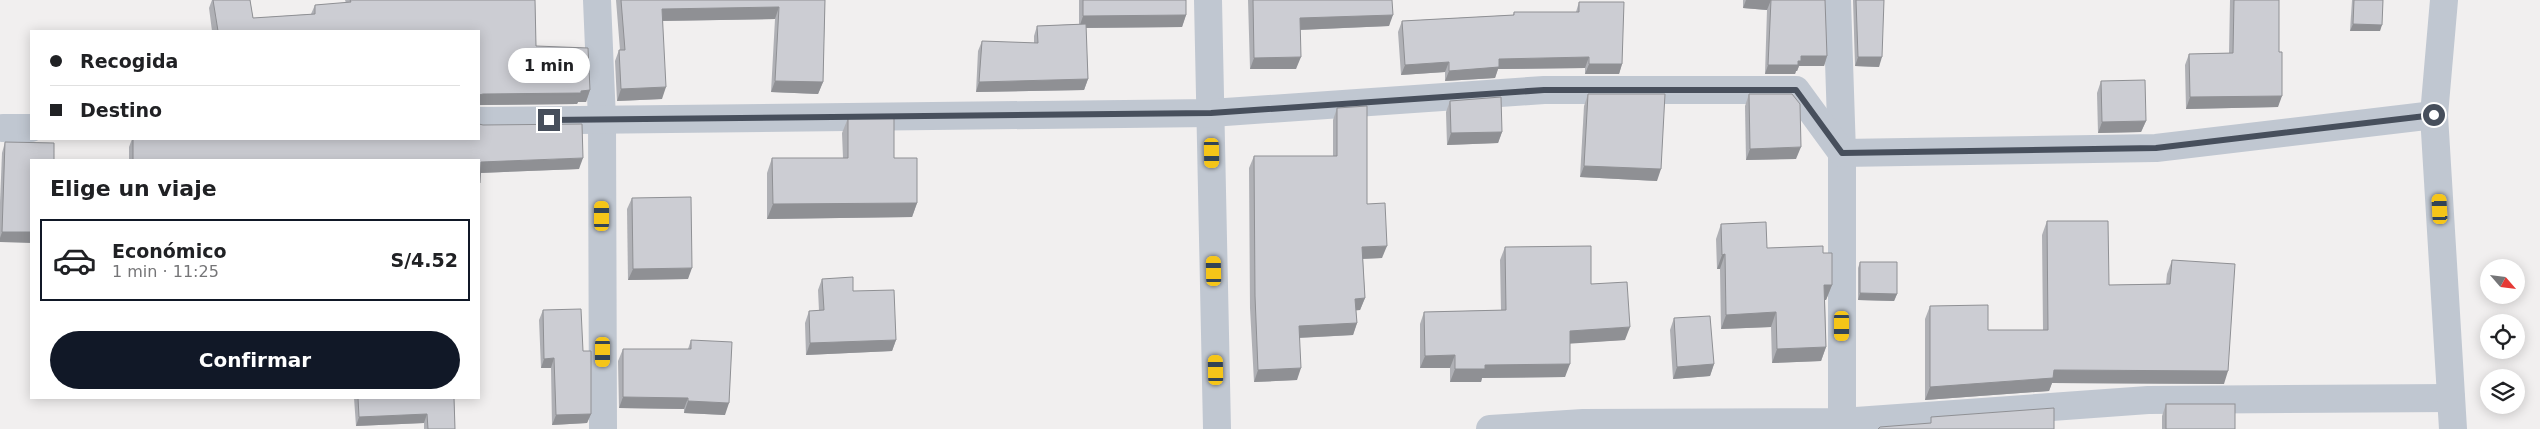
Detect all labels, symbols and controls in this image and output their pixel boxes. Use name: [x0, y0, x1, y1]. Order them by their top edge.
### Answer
callout: 1 min: [508, 48, 590, 82]
text: Recogida: [80, 50, 178, 72]
text: 1 min: [524, 56, 574, 75]
text: Destino: [80, 99, 162, 121]
route start: [2423, 104, 2445, 126]
route end: [538, 109, 560, 131]
car: [1204, 138, 1219, 168]
text: Elige un viaje: [50, 176, 217, 201]
car: [2431, 194, 2448, 224]
car: [594, 201, 609, 231]
icon: car: [52, 238, 97, 283]
text: Económico: [112, 240, 227, 262]
text: S/4.52: [390, 249, 458, 271]
car: [1206, 256, 1221, 286]
north arrow: [2480, 259, 2525, 304]
map controls: [2480, 259, 2525, 414]
text: 1 min · 11:25: [112, 262, 219, 281]
car: [1834, 311, 1849, 341]
button: locate: [2480, 314, 2525, 359]
button: Confirmar: [50, 331, 460, 389]
car: [595, 337, 610, 367]
car: [1208, 355, 1223, 385]
button: layers: [2480, 369, 2525, 414]

